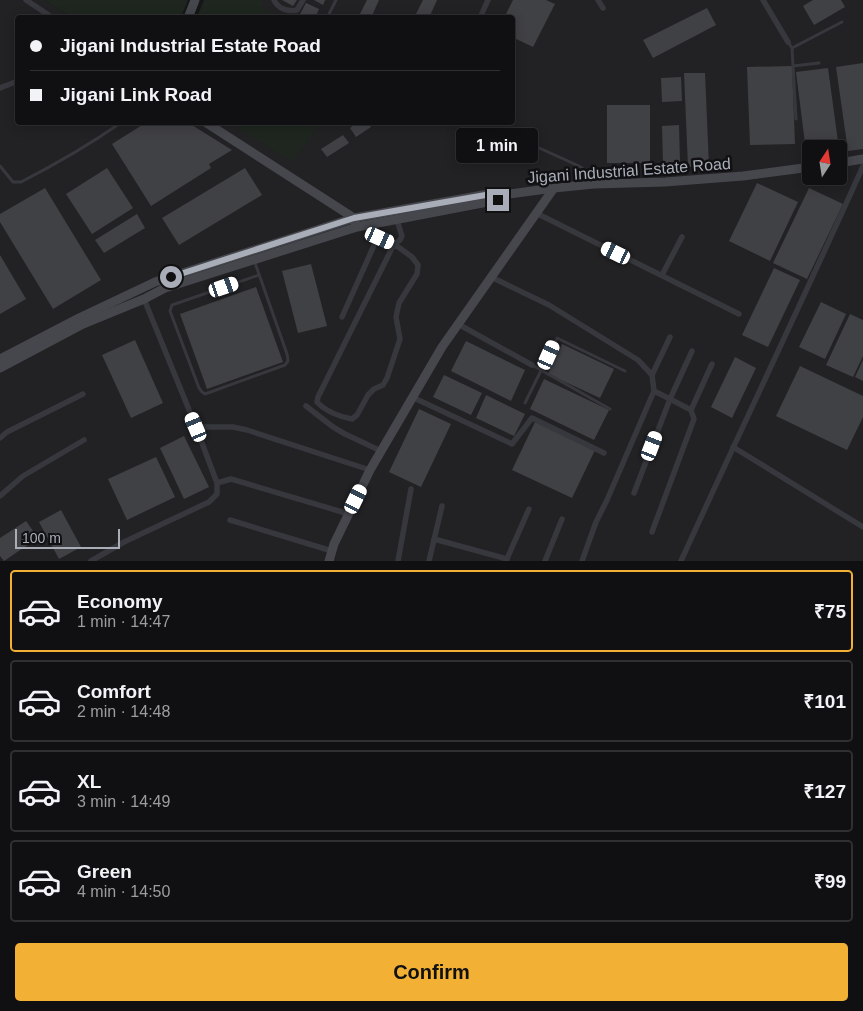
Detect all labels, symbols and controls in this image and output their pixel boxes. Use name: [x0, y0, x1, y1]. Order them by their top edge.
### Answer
text: Jigani Industrial Estate Road: [60, 35, 321, 56]
text: Jigani Link Road: [60, 84, 212, 105]
callout: 1 min: [457, 128, 539, 162]
text: 1 min: [476, 137, 518, 154]
north arrow: [802, 140, 848, 185]
map controls: [802, 140, 847, 185]
street label: Jigani Industrial Estate Road: [527, 155, 731, 186]
route end: [487, 189, 509, 211]
car: [363, 225, 396, 251]
car: [599, 240, 632, 266]
route start: [160, 266, 182, 288]
car: [207, 275, 240, 299]
car: [536, 338, 561, 372]
car: [183, 410, 208, 444]
car: [639, 429, 664, 463]
car: [342, 482, 369, 516]
scale bar: [15, 526, 120, 549]
text: 100 m: [22, 530, 61, 546]
icon: car: [17, 589, 62, 634]
text: Economy: [77, 591, 163, 612]
text: ₹75: [814, 601, 846, 622]
text: 1 min · 14:47: [77, 613, 170, 630]
icon: car: [17, 679, 62, 724]
text: Comfort: [77, 681, 151, 702]
text: ₹101: [803, 691, 846, 712]
text: 2 min · 14:48: [77, 703, 170, 720]
icon: car: [17, 769, 62, 814]
text: XL: [77, 771, 101, 792]
text: ₹127: [803, 781, 846, 802]
text: 3 min · 14:49: [77, 793, 170, 810]
icon: car: [17, 859, 62, 904]
text: Green: [77, 861, 132, 882]
text: ₹99: [814, 871, 846, 892]
text: 4 min · 14:50: [77, 883, 170, 900]
button: Confirm: [15, 943, 848, 1001]

